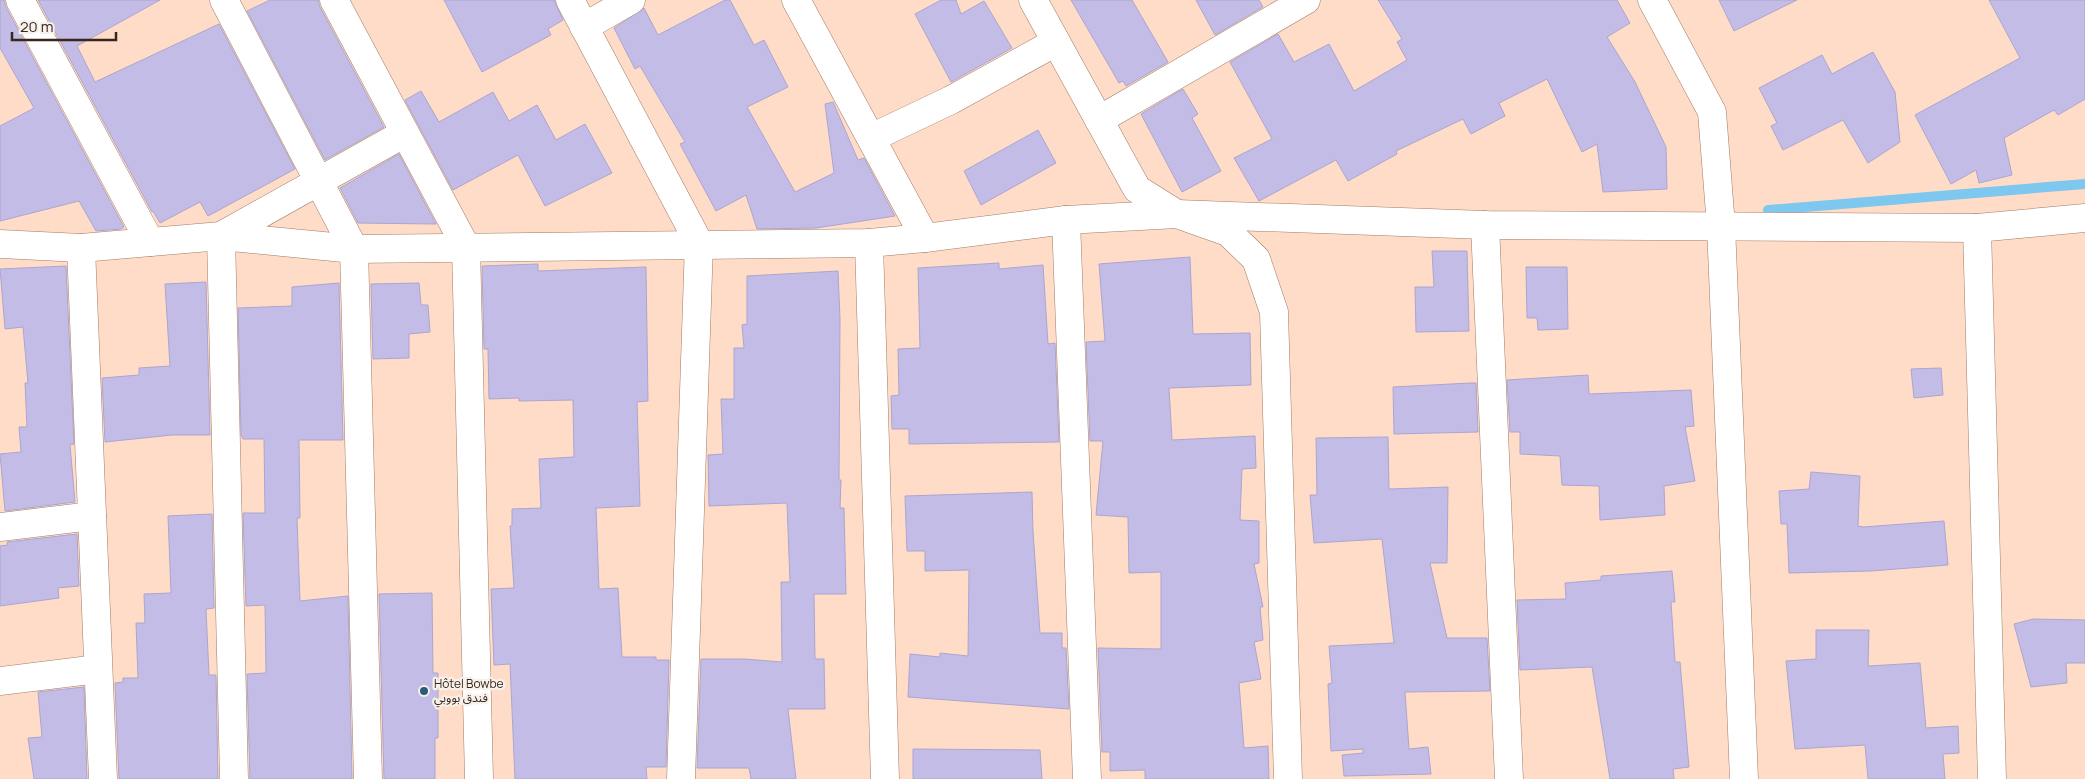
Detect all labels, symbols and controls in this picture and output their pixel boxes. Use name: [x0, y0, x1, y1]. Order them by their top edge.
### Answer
scale bar: [12, 10, 116, 42]
text: 20 m: [20, 16, 53, 37]
place label: Hôtel Bowbe فندق بووبي: [434, 675, 504, 708]
marker: Hôtel Bowbe فندق بووبي: [418, 685, 430, 697]

